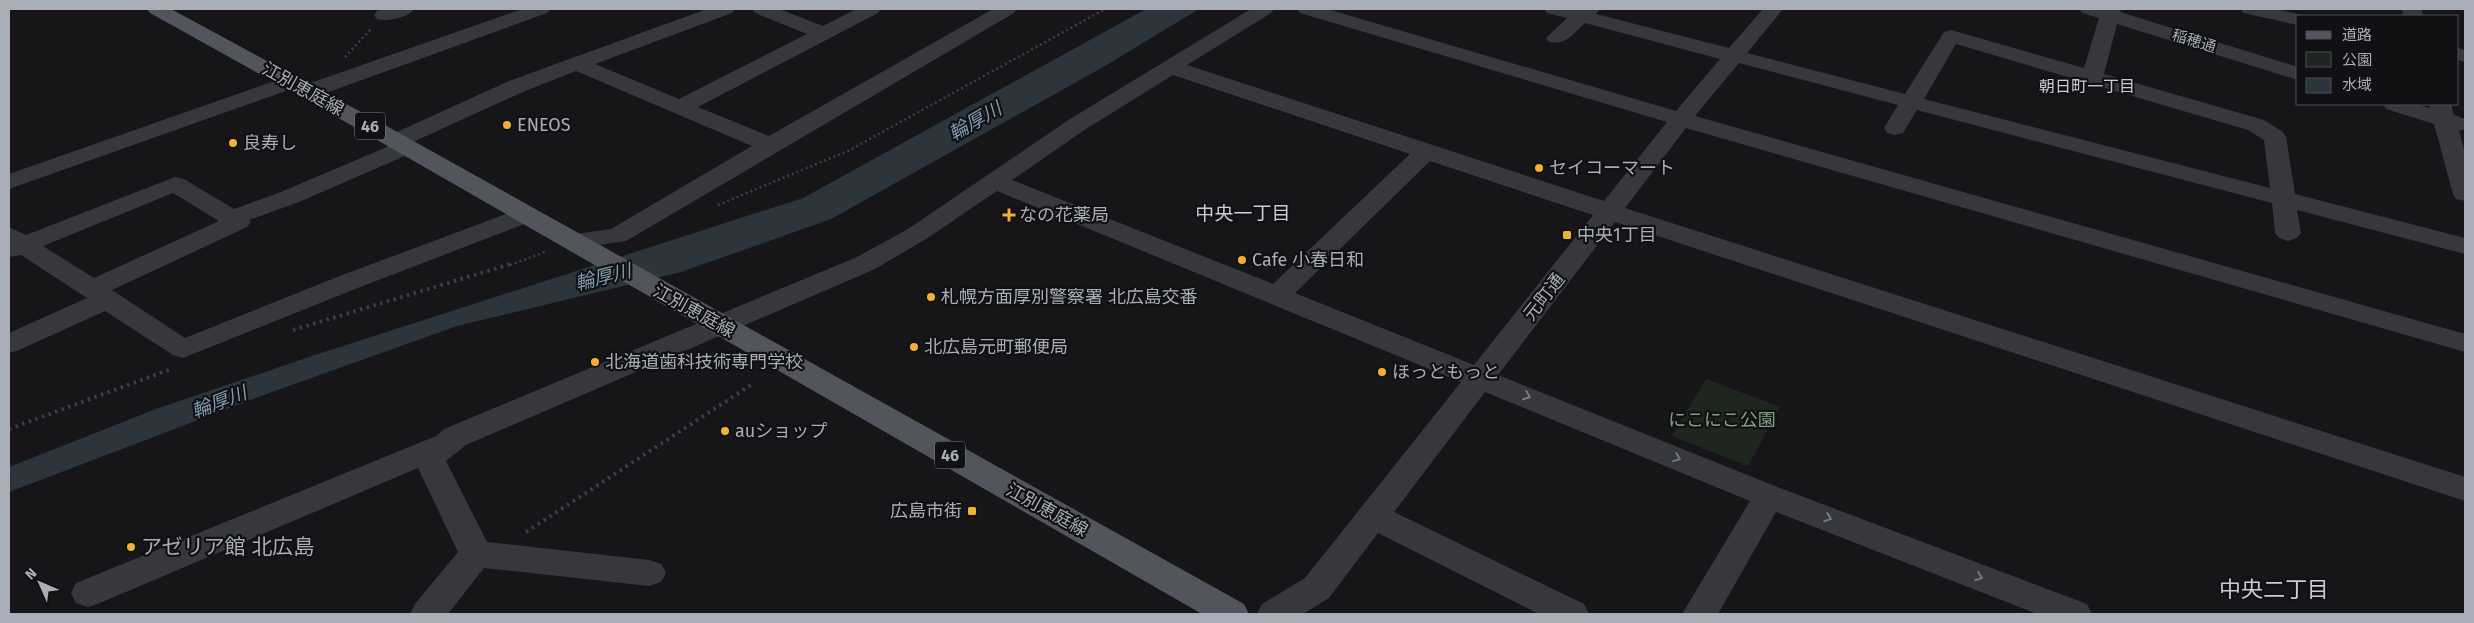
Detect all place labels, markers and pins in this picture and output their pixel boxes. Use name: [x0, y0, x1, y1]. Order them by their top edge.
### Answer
place label: ENEOS: [517, 114, 571, 136]
marker: ENEOS: [501, 119, 513, 131]
place label: 良寿し: [243, 132, 297, 154]
marker: 良寿し: [227, 137, 239, 149]
place label: セイコーマート: [1549, 157, 1675, 179]
marker: セイコーマート: [1533, 162, 1545, 174]
place label: なの花薬局: [1019, 204, 1109, 226]
marker: なの花薬局: [1003, 209, 1015, 221]
place label: 中央1丁目: [1577, 224, 1657, 246]
marker: 中央1丁目: [1561, 229, 1573, 241]
place label: Cafe 小春日和: [1252, 249, 1364, 271]
marker: Cafe 小春日和: [1236, 254, 1248, 266]
place label: 札幌方面厚別警察署 北広島交番: [941, 286, 1198, 308]
marker: 札幌方面厚別警察署 北広島交番: [925, 291, 937, 303]
place label: 北広島元町郵便局: [924, 336, 1068, 358]
marker: 北広島元町郵便局: [908, 341, 920, 353]
place label: 北海道歯科技術専門学校: [605, 351, 803, 373]
marker: 北海道歯科技術専門学校: [589, 356, 601, 368]
place label: ほっともっと: [1392, 361, 1500, 383]
marker: ほっともっと: [1376, 366, 1388, 378]
place label: auショップ: [735, 420, 827, 442]
marker: auショップ: [719, 425, 731, 437]
place label: 広島市街: [890, 500, 962, 522]
marker: 広島市街: [966, 505, 978, 517]
place label: アゼリア館 北広島: [141, 534, 314, 560]
marker: アゼリア館 北広島: [125, 541, 137, 553]

